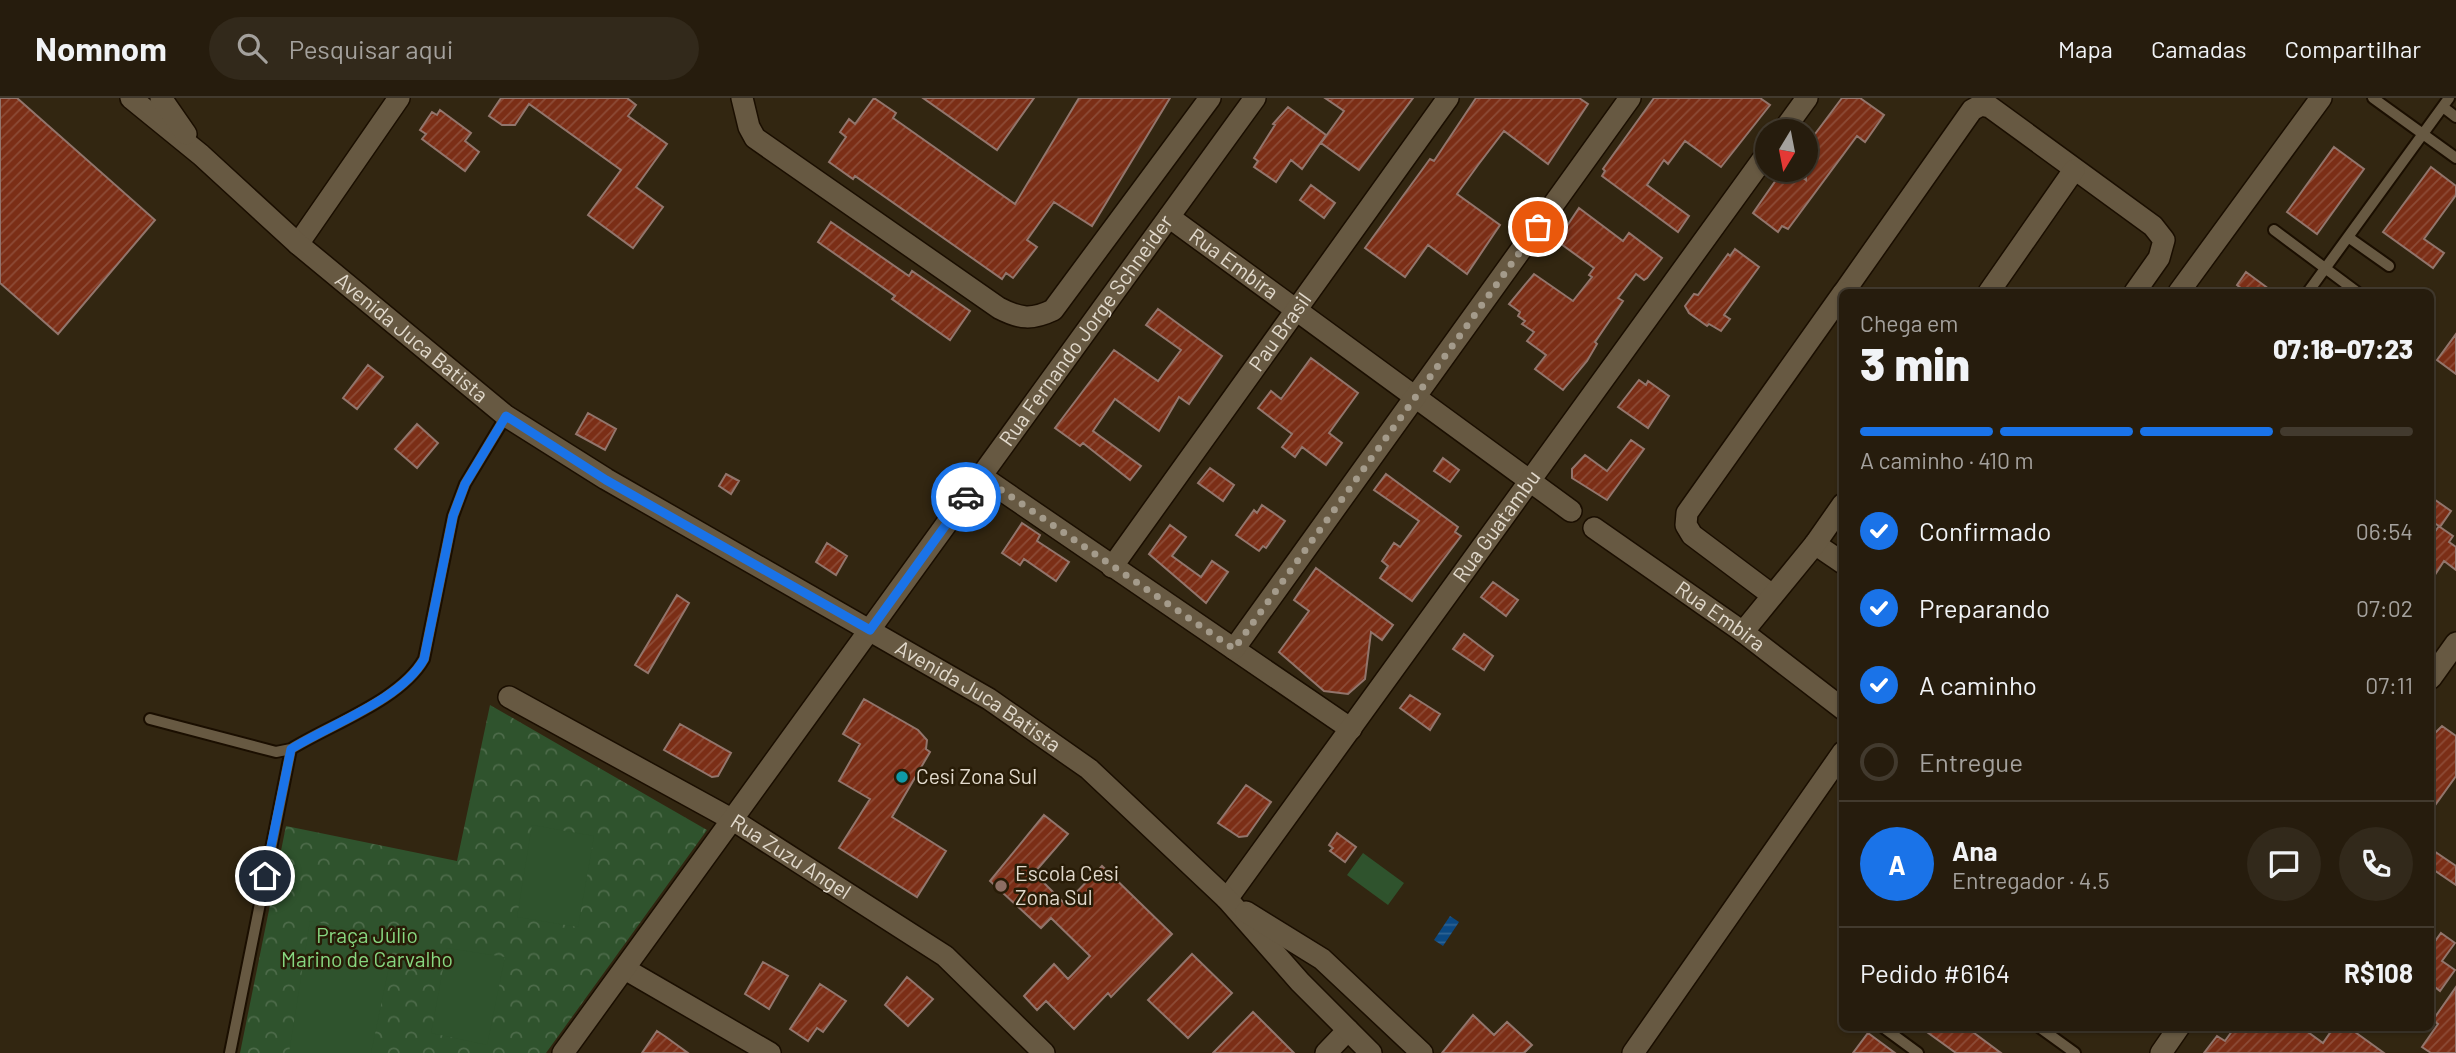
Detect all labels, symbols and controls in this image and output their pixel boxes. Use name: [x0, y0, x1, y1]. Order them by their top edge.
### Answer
search box: [209, 17, 699, 80]
text: Nomnom: [35, 28, 167, 68]
icon: search: [233, 29, 271, 67]
text: Pesquisar aqui: [289, 33, 453, 64]
text: Mapa: [2058, 34, 2113, 63]
text: Camadas: [2151, 34, 2247, 63]
text: Compartilhar: [2285, 34, 2421, 63]
north arrow: [1755, 119, 1818, 182]
map controls: [1755, 119, 1818, 182]
pin: [1508, 197, 1568, 257]
icon: bag: [1519, 208, 1557, 246]
street label: Rua Fernando Jorge Schneider: [993, 209, 1178, 450]
street label: Rua Embira: [1185, 222, 1284, 304]
street label: Avenida Juca Batista: [331, 266, 494, 407]
street label: Pau Brasil: [1243, 287, 1316, 375]
text: Chega em: [1860, 309, 1958, 337]
text: 07:18–07:23: [2273, 333, 2413, 364]
text: 3 min: [1860, 335, 1970, 390]
text: A caminho · 410 m: [1860, 446, 2034, 474]
courier: [931, 462, 1001, 532]
street label: Rua Guatambu: [1447, 465, 1545, 586]
icon: car: [947, 478, 985, 516]
icon: check: [1860, 512, 1898, 550]
text: Confirmado: [1919, 515, 2051, 546]
text: 06:54: [2356, 517, 2413, 545]
street label: Rua Embira: [1671, 575, 1771, 656]
icon: check: [1860, 589, 1898, 627]
text: Preparando: [1919, 592, 2050, 623]
text: 07:02: [2356, 594, 2413, 622]
street label: Avenida Juca Batista: [892, 634, 1066, 757]
icon: check: [1860, 666, 1898, 704]
text: A caminho: [1919, 669, 2037, 700]
text: 07:11: [2365, 671, 2413, 699]
text: Entregue: [1919, 746, 2023, 777]
place label: Cesi Zona Sul: [916, 763, 1037, 788]
marker: Cesi Zona Sul: [894, 769, 910, 785]
street label: Rua Zuzu Angel: [727, 808, 856, 903]
button: chat: [2247, 827, 2321, 901]
button: phone: [2339, 827, 2413, 901]
text: Ana: [1952, 835, 1997, 866]
pin: [235, 846, 295, 906]
text: A: [1888, 849, 1906, 880]
icon: home: [246, 857, 284, 895]
place label: Escola Cesi Zona Sul: [1015, 860, 1119, 909]
text: Entregador · 4.5: [1952, 866, 2110, 894]
marker: Escola Cesi Zona Sul: [993, 878, 1009, 894]
park label: Praça Júlio Marino de Carvalho: [281, 922, 453, 971]
text: Pedido #6164: [1860, 957, 2010, 988]
text: R$108: [2344, 957, 2413, 988]

